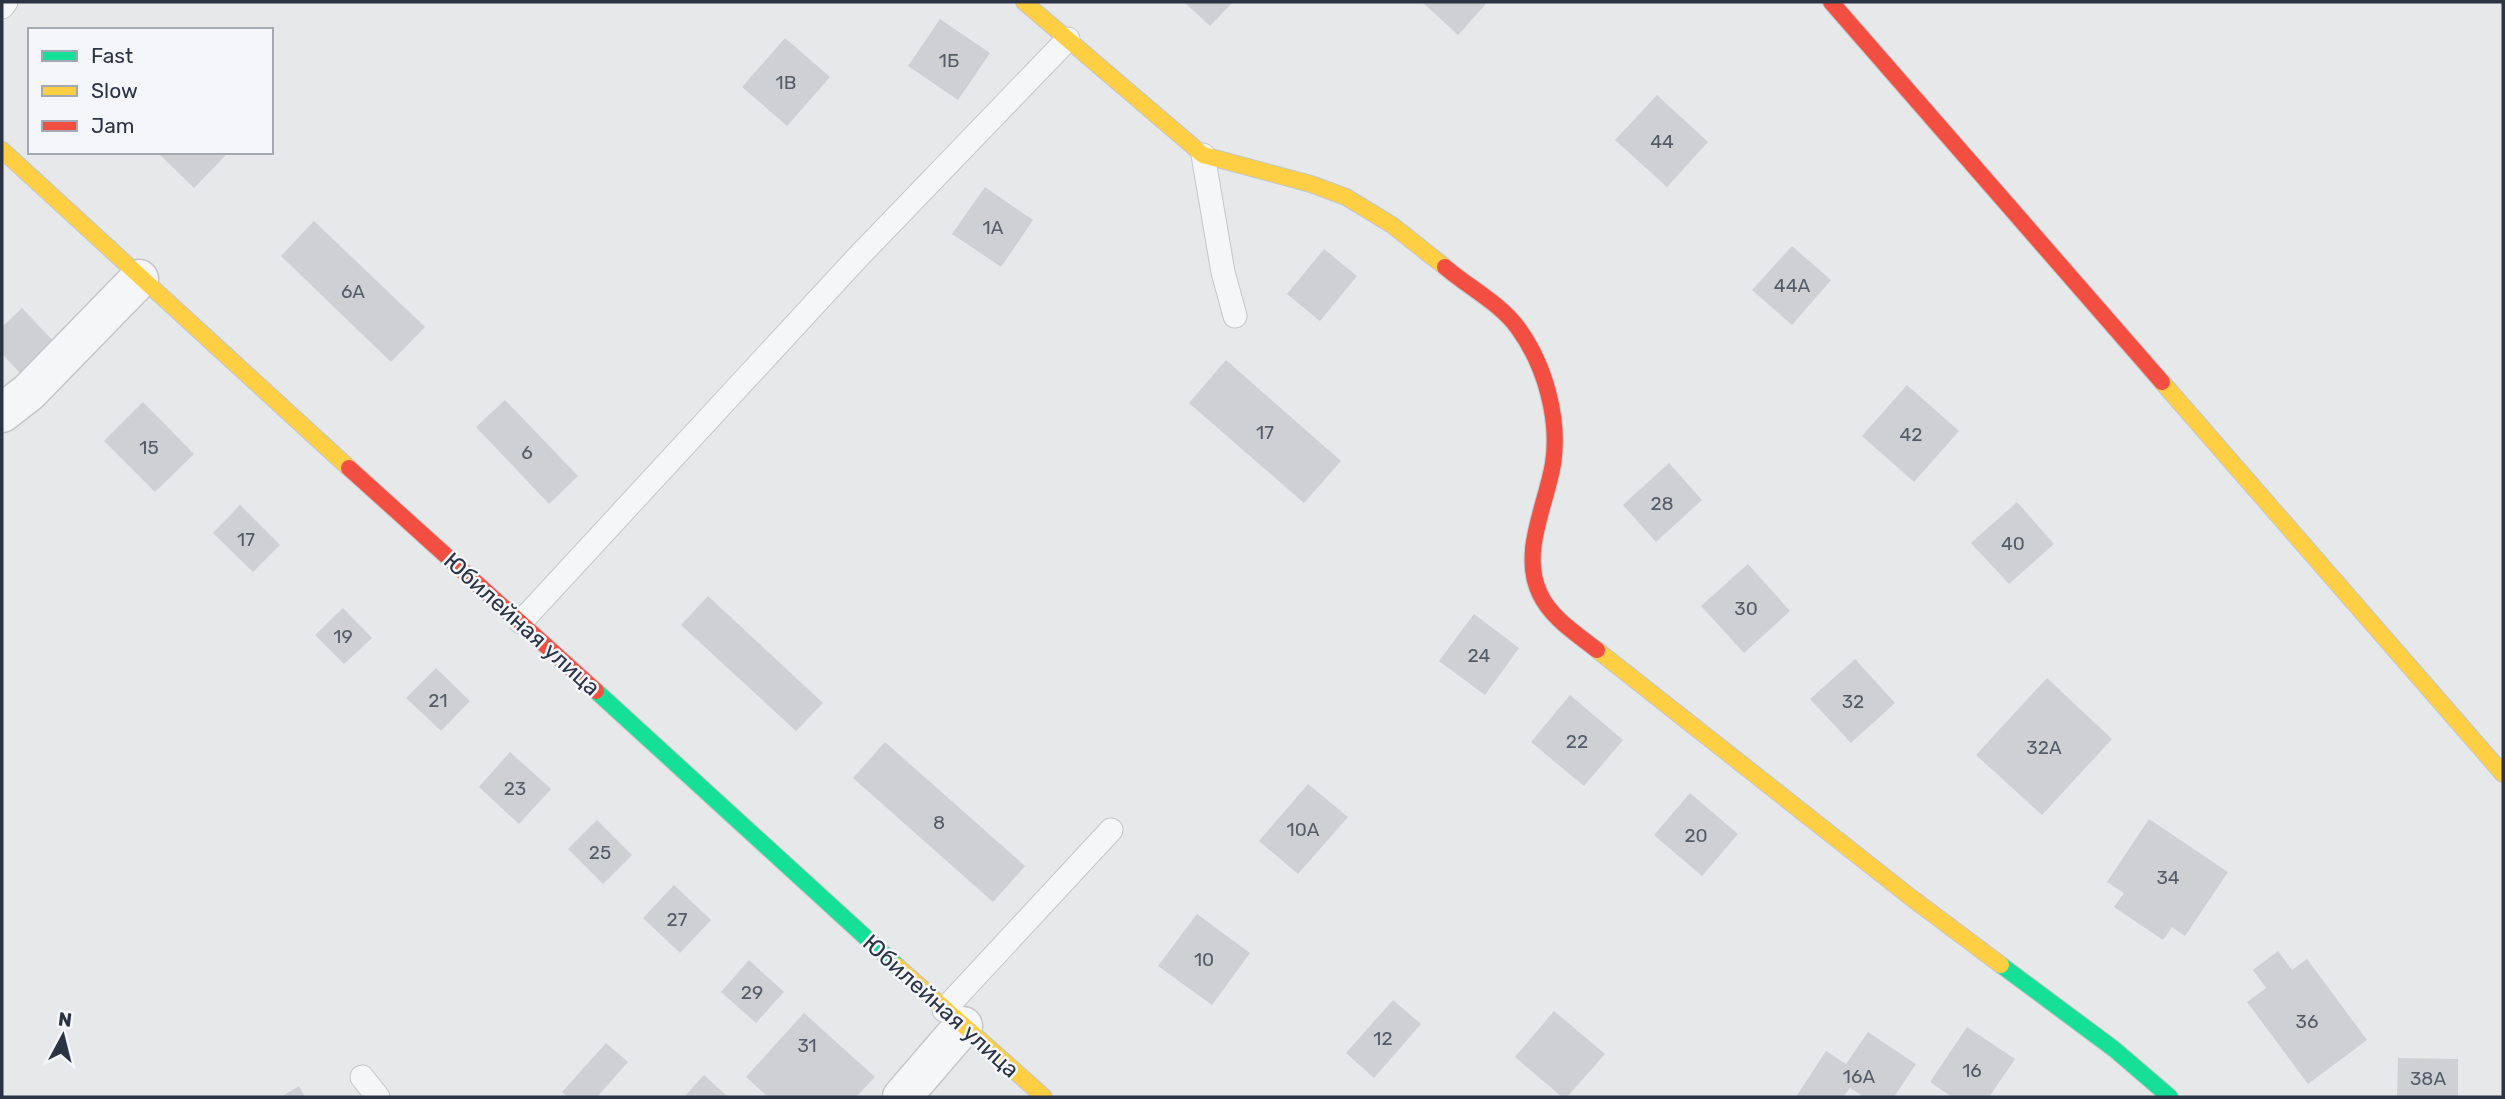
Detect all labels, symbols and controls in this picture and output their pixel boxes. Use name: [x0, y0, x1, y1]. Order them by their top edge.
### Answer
legend: [28, 28, 273, 154]
text: Fast: [91, 43, 133, 68]
house number: 1Б: [939, 49, 959, 72]
house number: 1В: [776, 71, 796, 94]
text: Slow: [91, 78, 138, 103]
text: Jam: [91, 113, 135, 138]
house number: 44: [1650, 130, 1674, 153]
house number: 1А: [983, 216, 1004, 239]
house number: 44А: [1774, 274, 1810, 297]
house number: 6А: [341, 280, 365, 303]
house number: 17: [1256, 421, 1274, 444]
house number: 42: [1900, 423, 1922, 446]
house number: 15: [139, 436, 159, 459]
house number: 6: [521, 441, 533, 464]
house number: 28: [1650, 492, 1674, 515]
house number: 17: [237, 528, 255, 551]
house number: 40: [2001, 532, 2025, 555]
street label: Юбилейная улица: [438, 547, 606, 701]
house number: 30: [1734, 597, 1758, 620]
house number: 19: [333, 625, 353, 648]
house number: 24: [1468, 644, 1491, 667]
house number: 21: [428, 689, 448, 712]
house number: 32: [1842, 690, 1864, 713]
house number: 22: [1566, 730, 1588, 753]
house number: 32А: [2026, 736, 2062, 759]
house number: 23: [504, 777, 526, 800]
house number: 8: [933, 811, 945, 834]
house number: 10А: [1287, 818, 1320, 841]
house number: 20: [1684, 824, 1708, 847]
house number: 25: [589, 841, 611, 864]
house number: 34: [2156, 866, 2180, 889]
house number: 27: [667, 908, 688, 931]
street label: Юбилейная улица: [857, 929, 1025, 1083]
house number: 10: [1194, 948, 1214, 971]
house number: 29: [741, 981, 763, 1004]
north arrow: [28, 1001, 98, 1071]
text: N: [57, 1007, 73, 1032]
house number: 36: [2296, 1010, 2318, 1033]
house number: 12: [1373, 1027, 1393, 1050]
house number: 31: [797, 1034, 817, 1057]
house number: 16: [1962, 1059, 1982, 1082]
house number: 16А: [1843, 1065, 1875, 1088]
house number: 38А: [2410, 1067, 2446, 1090]

